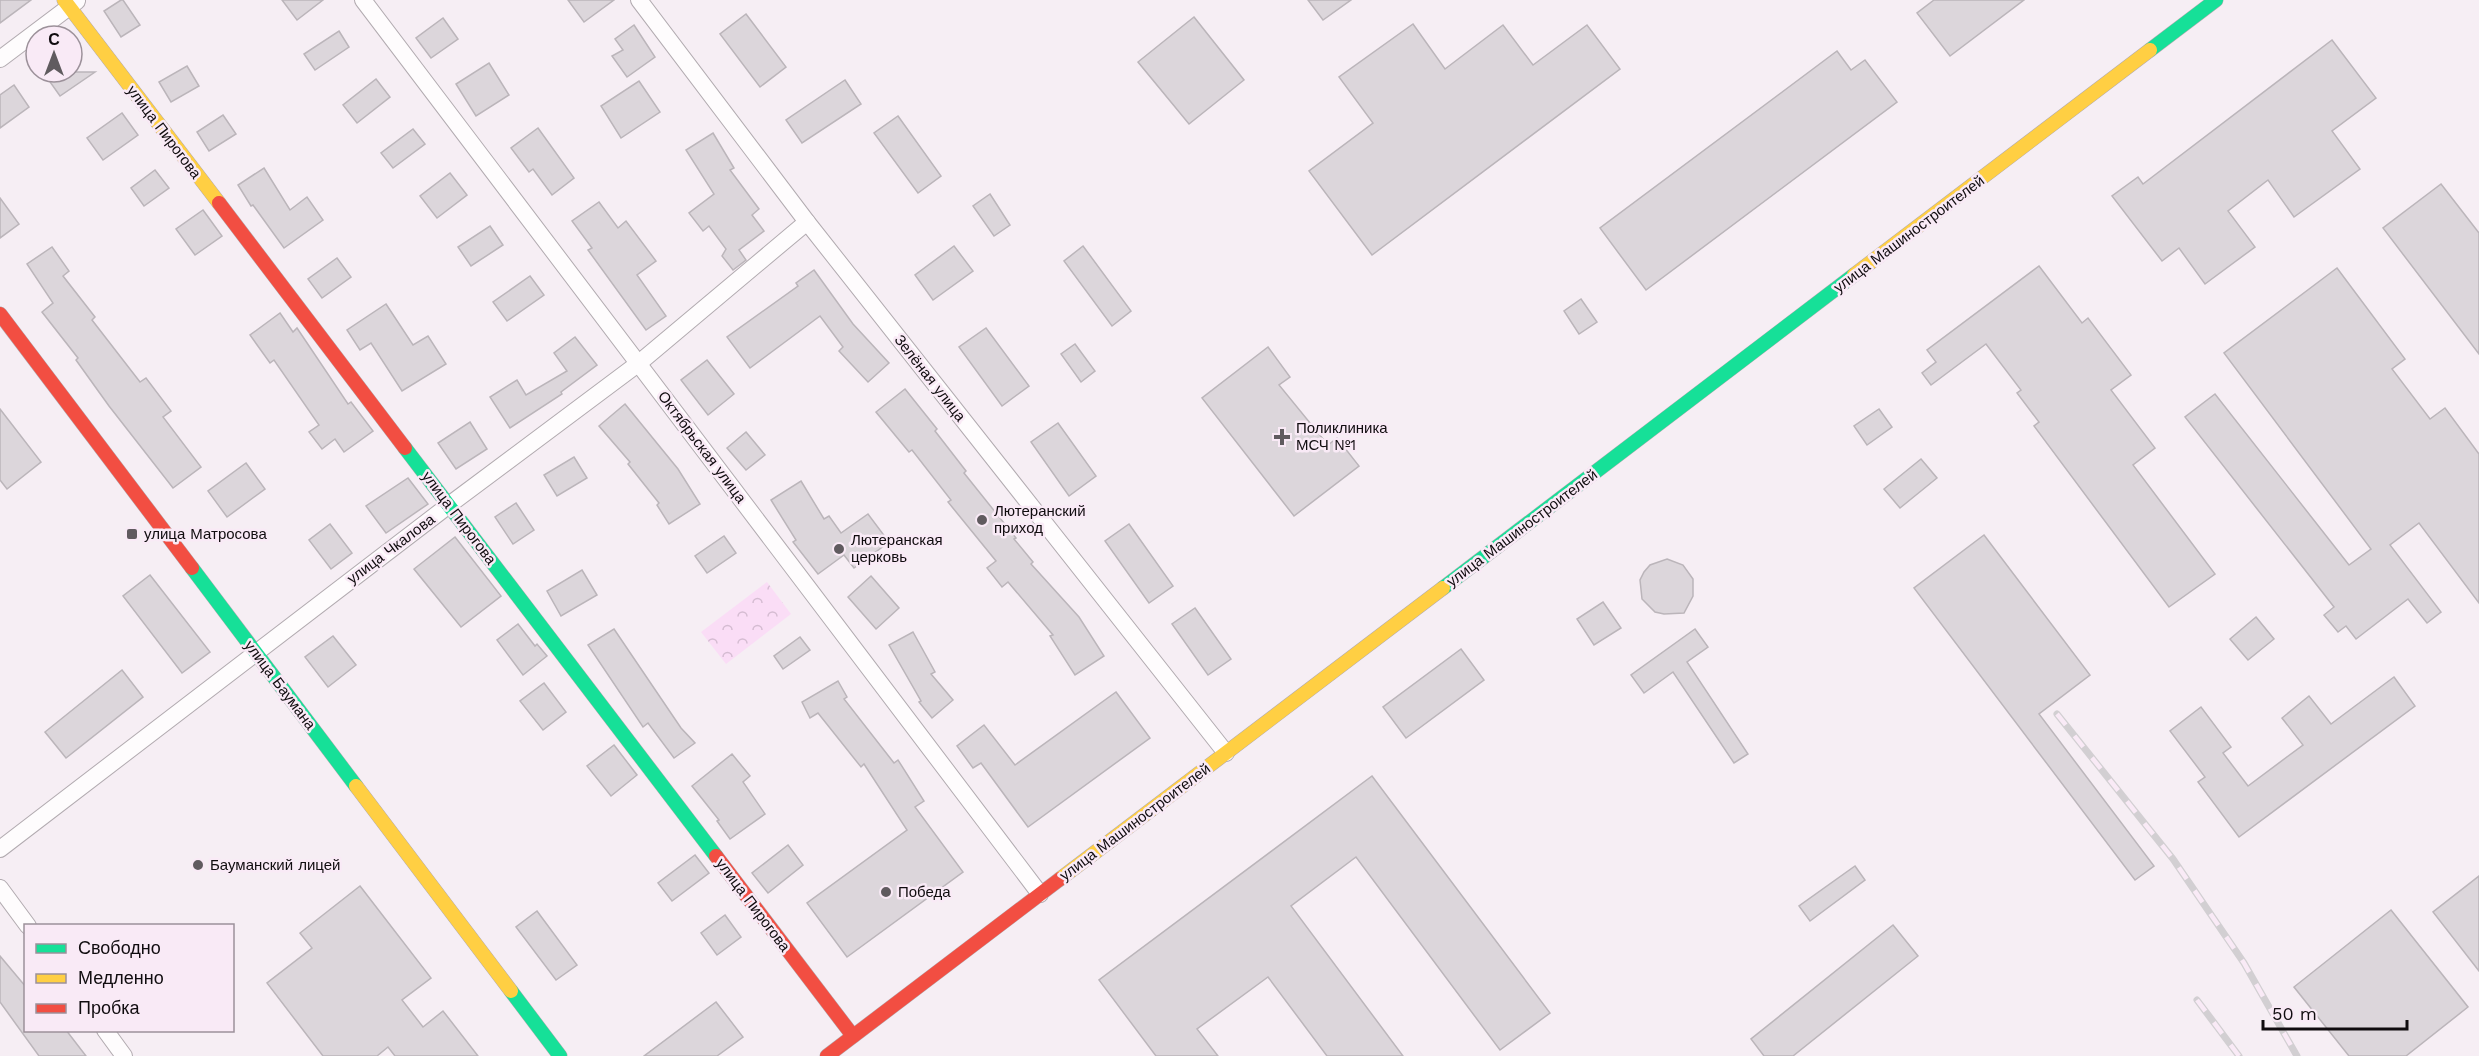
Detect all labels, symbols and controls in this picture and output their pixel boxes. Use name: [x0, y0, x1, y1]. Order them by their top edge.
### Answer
north arrow: [24, 24, 84, 84]
text: С: [48, 30, 60, 49]
street label: улица Пирогова: [123, 82, 205, 183]
street label: улица Машиностроителей: [1830, 171, 1988, 297]
street label: Зелёная улица: [891, 331, 970, 425]
street label: Октябрьская улица: [654, 388, 750, 507]
place label: Поликлиника МСЧ №1: [1296, 419, 1388, 454]
marker: Поликлиника МСЧ №1: [1273, 428, 1291, 446]
street label: улица Машиностроителей: [1443, 465, 1601, 591]
street label: улица Пирогова: [418, 468, 500, 569]
place label: Лютеранский приход: [994, 502, 1086, 537]
street label: улица Чкалова: [344, 510, 439, 588]
marker: Лютеранский приход: [975, 513, 989, 527]
place label: улица Матросова: [144, 525, 267, 543]
marker: улица Матросова: [125, 527, 139, 541]
place label: Лютеранская церковь: [851, 531, 943, 566]
marker: Лютеранская церковь: [832, 542, 846, 556]
street label: улица Баумана: [241, 637, 320, 734]
street label: улица Машиностроителей: [1056, 759, 1214, 885]
street label: улица Пирогова: [712, 855, 794, 956]
place label: Бауманский лицей: [210, 856, 341, 874]
marker: Бауманский лицей: [191, 858, 205, 872]
place label: Победа: [898, 883, 951, 901]
marker: Победа: [879, 885, 893, 899]
legend: [24, 924, 234, 1032]
text: Свободно: [78, 937, 161, 958]
text: Медленно: [78, 967, 164, 988]
scale bar: [2263, 993, 2407, 1031]
text: Пробка: [78, 997, 141, 1018]
text: 50 m: [2272, 1003, 2317, 1024]

